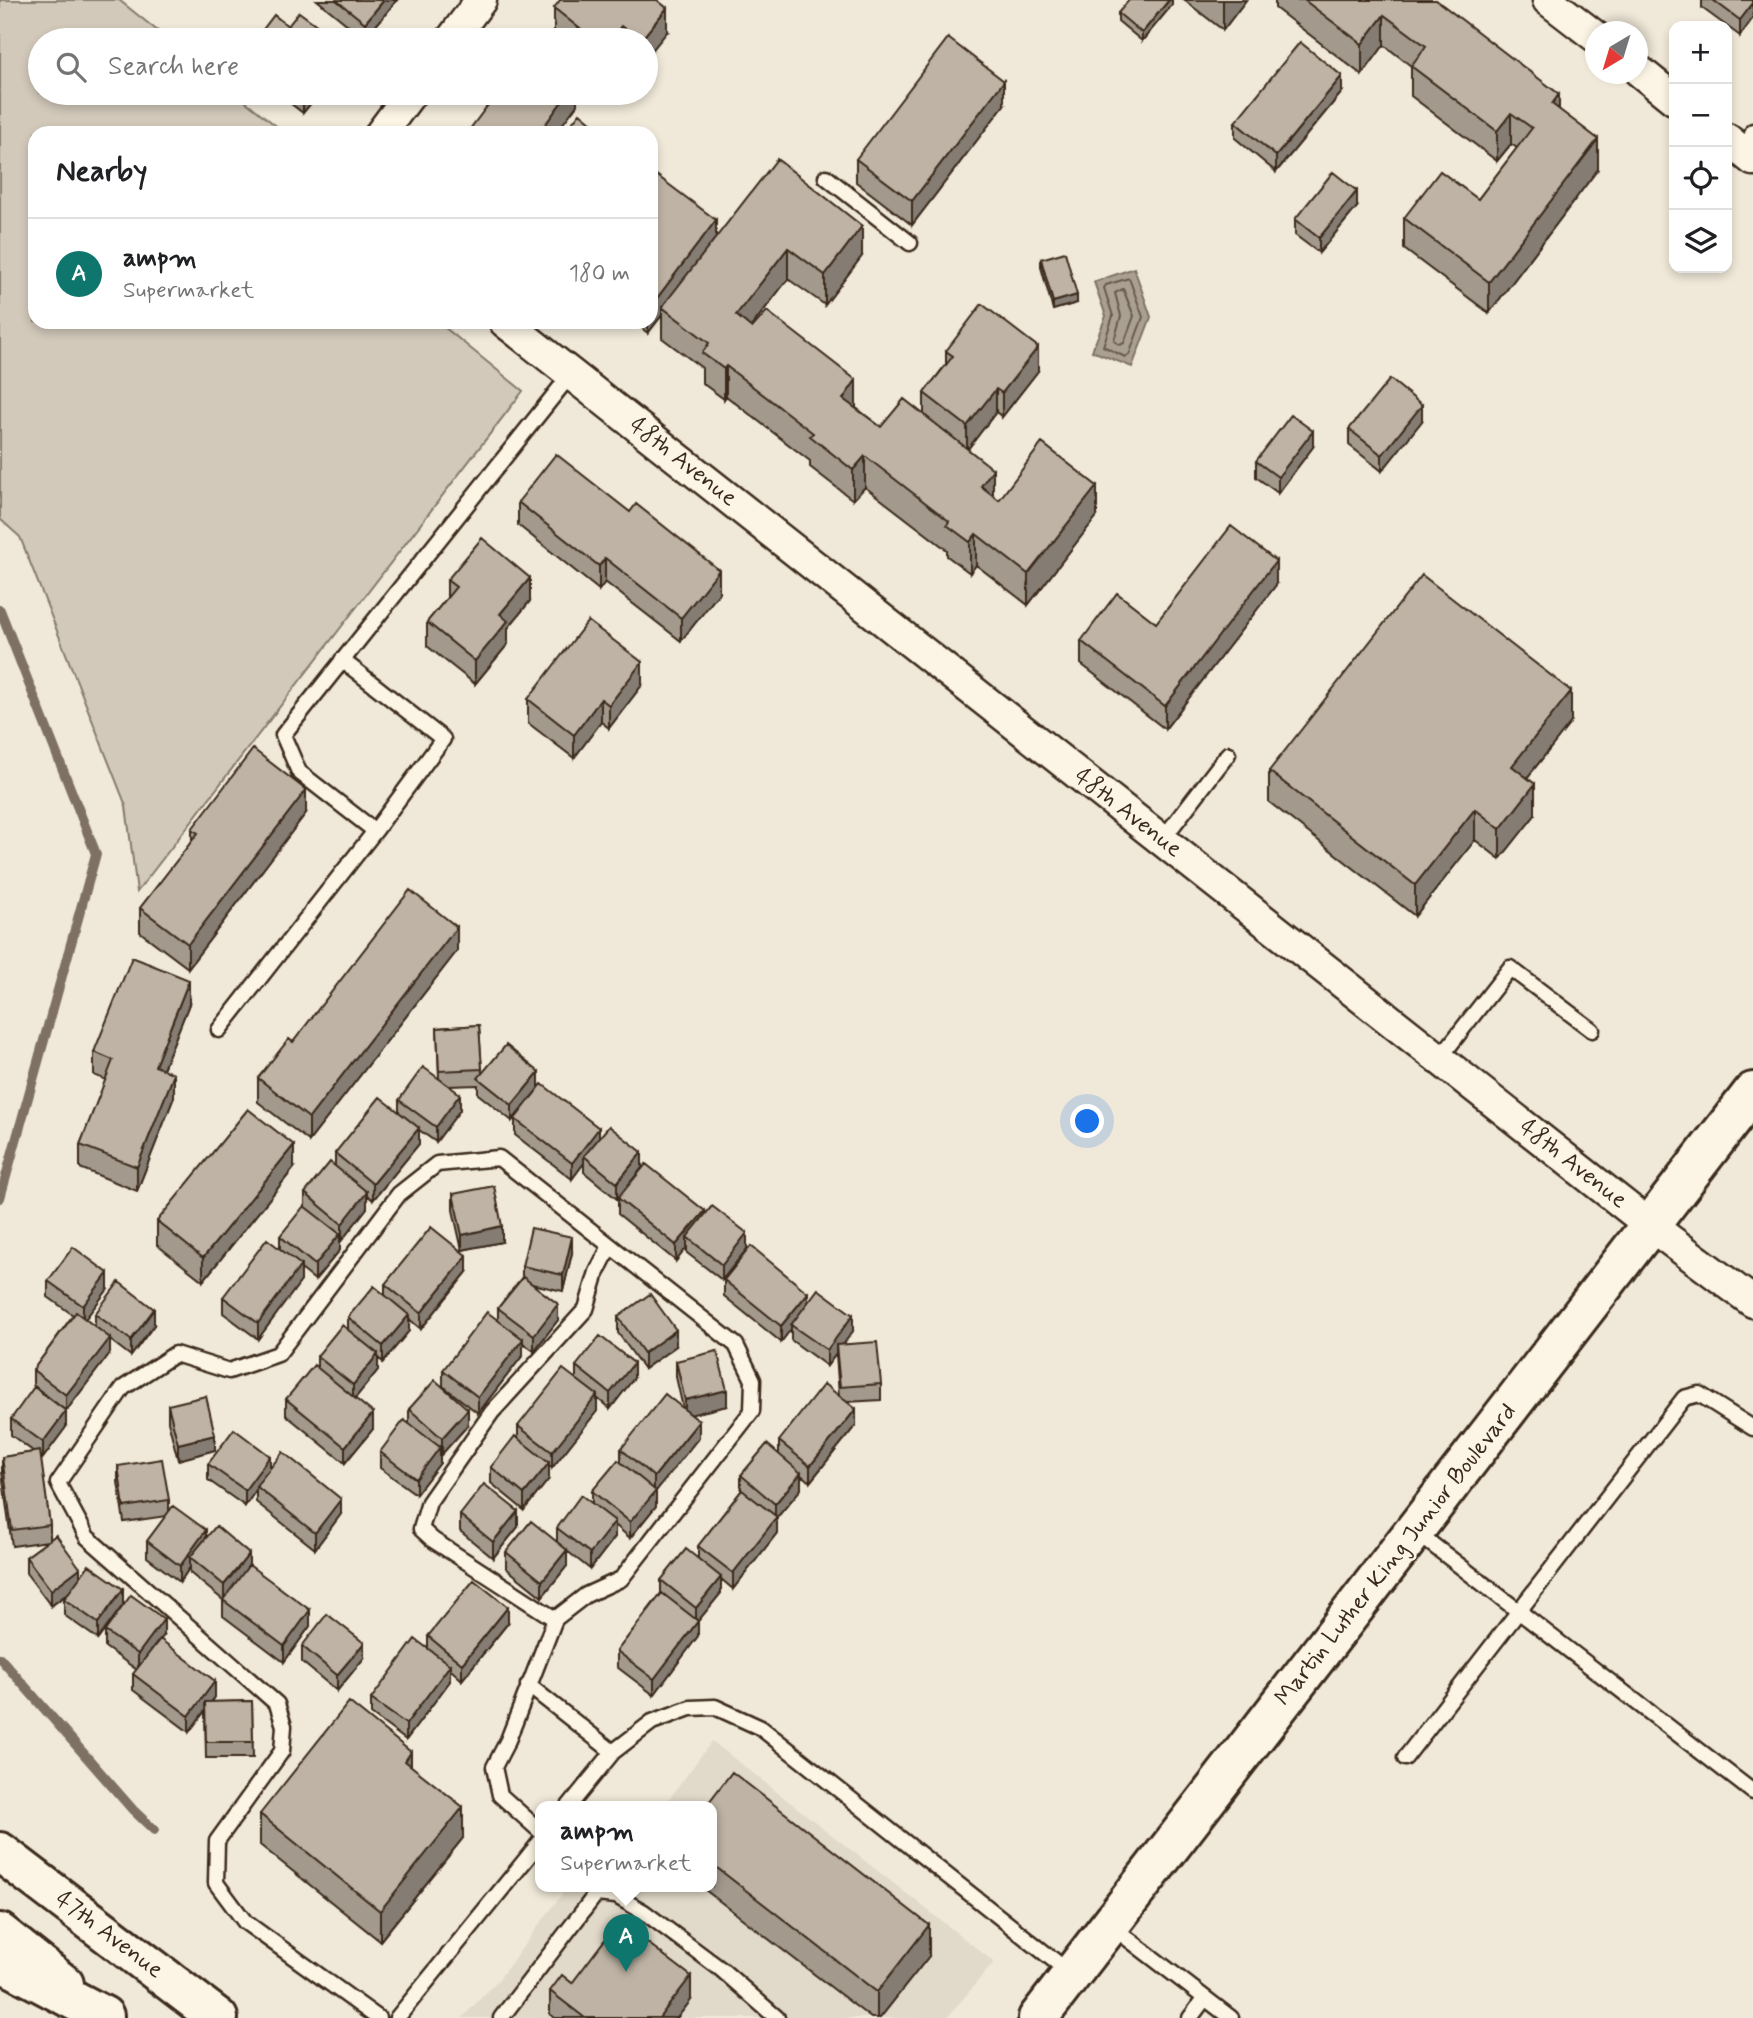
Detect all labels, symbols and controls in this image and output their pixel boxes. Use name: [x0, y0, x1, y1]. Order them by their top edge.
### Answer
north arrow: [1585, 21, 1648, 84]
map controls: [1669, 21, 1732, 273]
button: +: [1669, 21, 1732, 84]
search box: [28, 28, 658, 105]
icon: search: [52, 48, 90, 86]
text: Search here: [108, 50, 239, 84]
button: −: [1669, 84, 1732, 147]
button: locate: [1669, 147, 1732, 210]
text: Nearby: [56, 152, 147, 191]
button: layers: [1669, 210, 1732, 273]
text: ampm: [123, 242, 197, 276]
text: A: [71, 259, 87, 289]
text: 180 m: [569, 259, 630, 289]
text: Supermarket: [123, 276, 254, 306]
street label: 48th Avenue: [623, 410, 744, 514]
street label: 48th Avenue: [1068, 761, 1189, 865]
your location: [1070, 1104, 1104, 1138]
street label: 48th Avenue: [1513, 1112, 1634, 1216]
street label: Martin Luther King Junior Boulevard: [1268, 1397, 1524, 1713]
popup: [535, 1801, 717, 1892]
text: ampm: [560, 1815, 634, 1849]
text: Supermarket: [560, 1849, 692, 1879]
street label: 47th Avenue: [49, 1884, 170, 1986]
pin: A: [603, 1914, 649, 1972]

